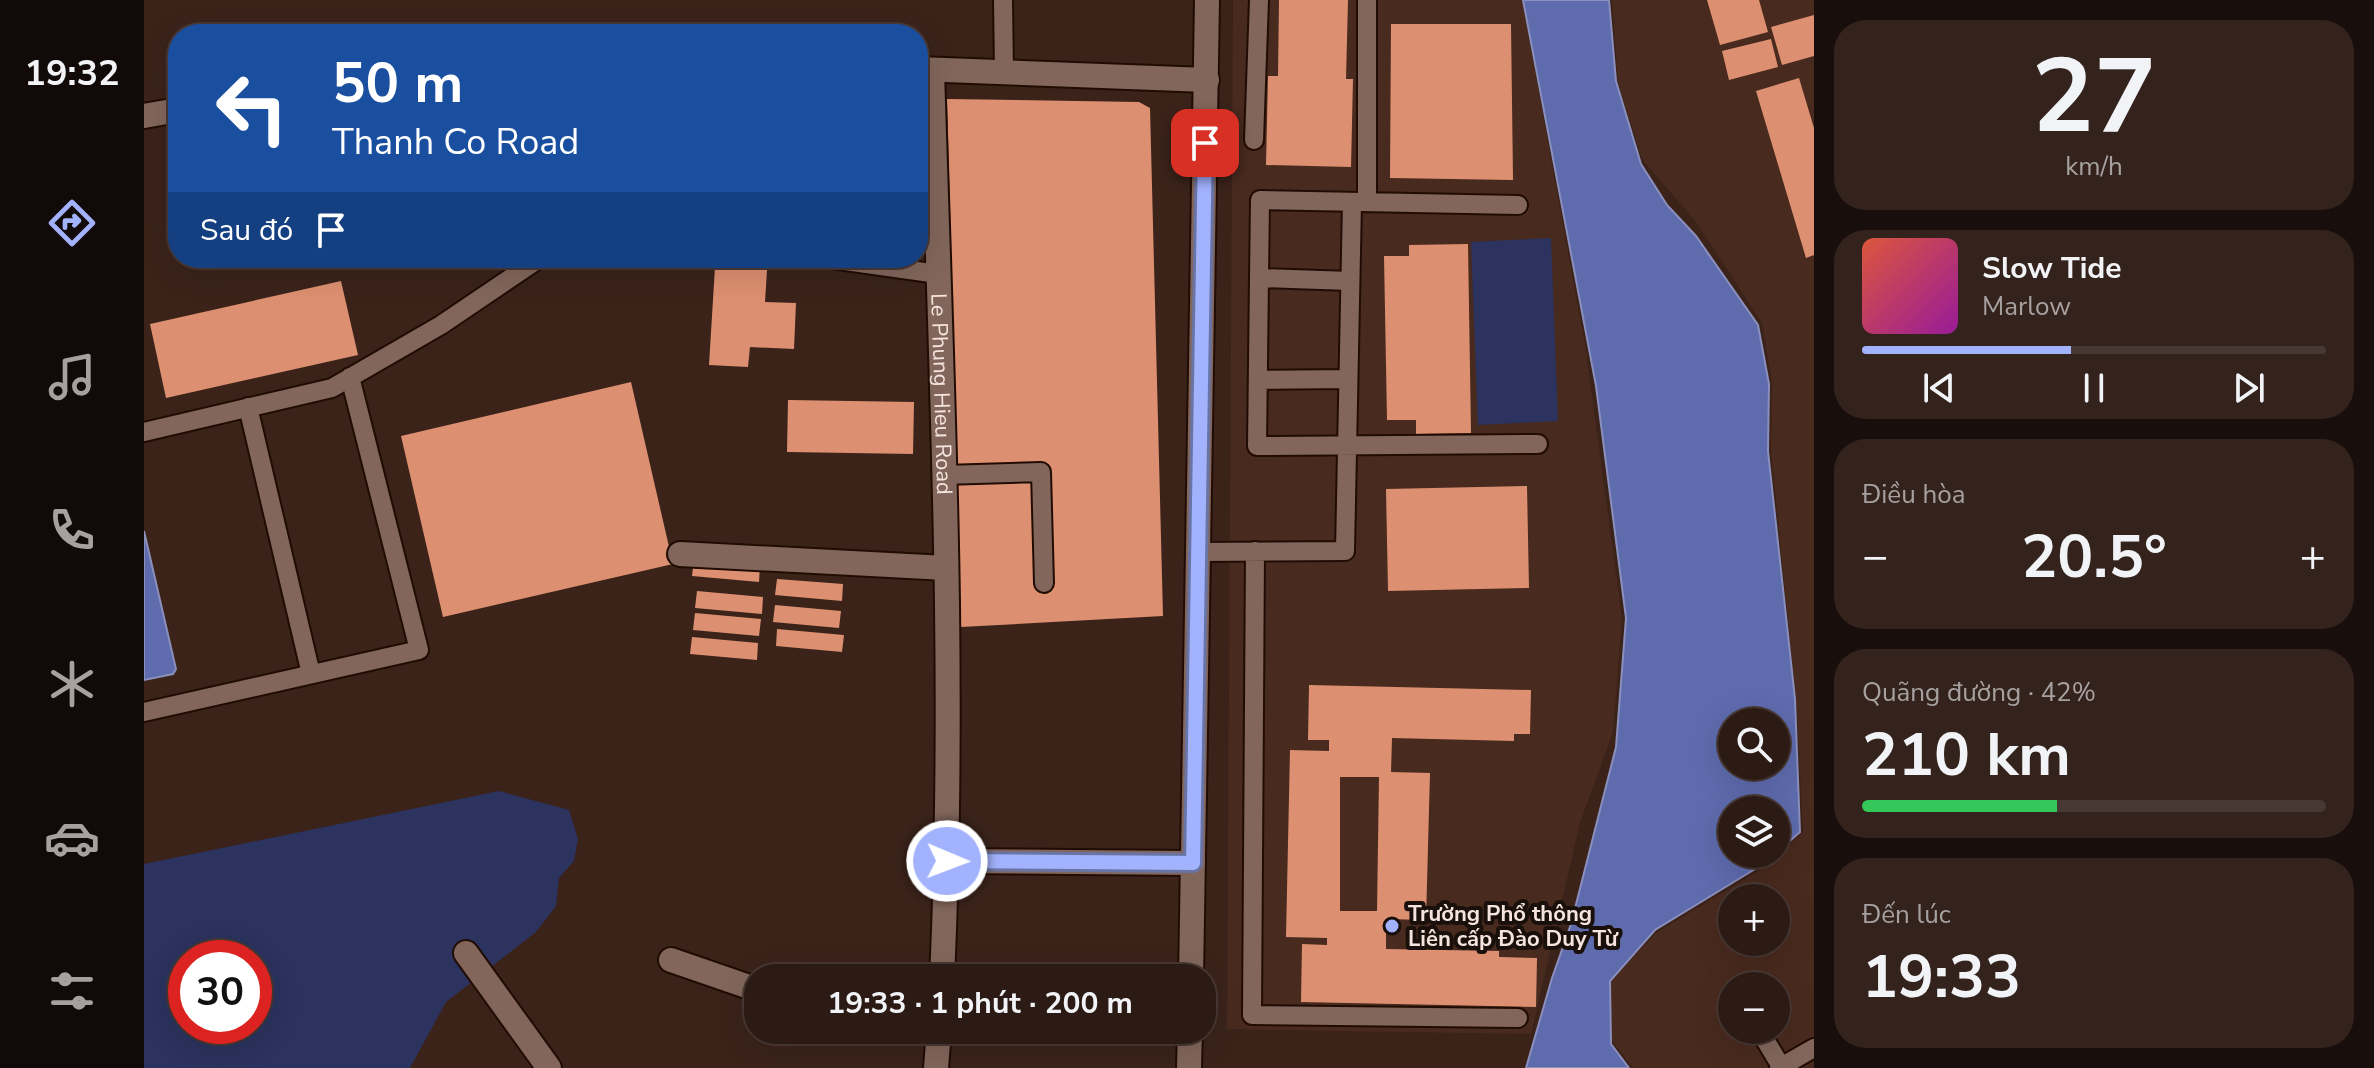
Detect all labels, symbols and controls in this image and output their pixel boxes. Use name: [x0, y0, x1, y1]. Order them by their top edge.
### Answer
text: 27: [2032, 26, 2156, 168]
text: 50 m: [332, 45, 463, 122]
text: 19:32: [24, 49, 120, 98]
icon: left: [200, 56, 304, 160]
pin: [1171, 109, 1239, 177]
text: Thanh Co Road: [332, 118, 579, 167]
icon: arrive: [1183, 121, 1227, 165]
text: km/h: [2065, 149, 2123, 184]
icon: directions: [44, 195, 100, 251]
icon: arrive: [309, 208, 353, 252]
text: Sau đó: [200, 210, 293, 251]
text: Slow Tide: [1982, 248, 2122, 289]
text: Marlow: [1982, 289, 2071, 324]
street label: Le Phung Hieu Road: [923, 293, 959, 495]
icon: music: [44, 349, 100, 405]
icon: previous: [1917, 366, 1961, 410]
icon: pause: [2072, 366, 2116, 410]
icon: next: [2227, 366, 2271, 410]
text: Điều hòa: [1862, 477, 1965, 512]
icon: phone: [44, 502, 100, 558]
text: 20.5°: [2021, 516, 2167, 598]
text: −: [1862, 527, 1888, 587]
text: +: [2300, 527, 2326, 587]
icon: climate: [44, 656, 100, 712]
text: Quãng đường · 42%: [1862, 675, 2096, 710]
map controls: [1718, 708, 1790, 1044]
button: search: [1718, 708, 1790, 780]
text: 210 km: [1862, 714, 2071, 796]
button: layers: [1718, 796, 1790, 868]
icon: car: [44, 810, 100, 866]
position arrow: [905, 819, 989, 903]
button: +: [1718, 884, 1790, 956]
text: Đến lúc: [1862, 897, 1951, 932]
place label: Trường Phổ thông Liên cấp Đào Duy Từ: [1408, 899, 1619, 954]
marker: Trường Phổ thông Liên cấp Đào Duy Từ: [1383, 917, 1401, 935]
text: 19:33: [1862, 936, 2021, 1018]
speed limit sign: 30: [168, 940, 272, 1044]
icon: filters: [44, 963, 100, 1019]
button: −: [1718, 972, 1790, 1044]
text: 19:33 · 1 phút · 200 m: [827, 983, 1133, 1024]

